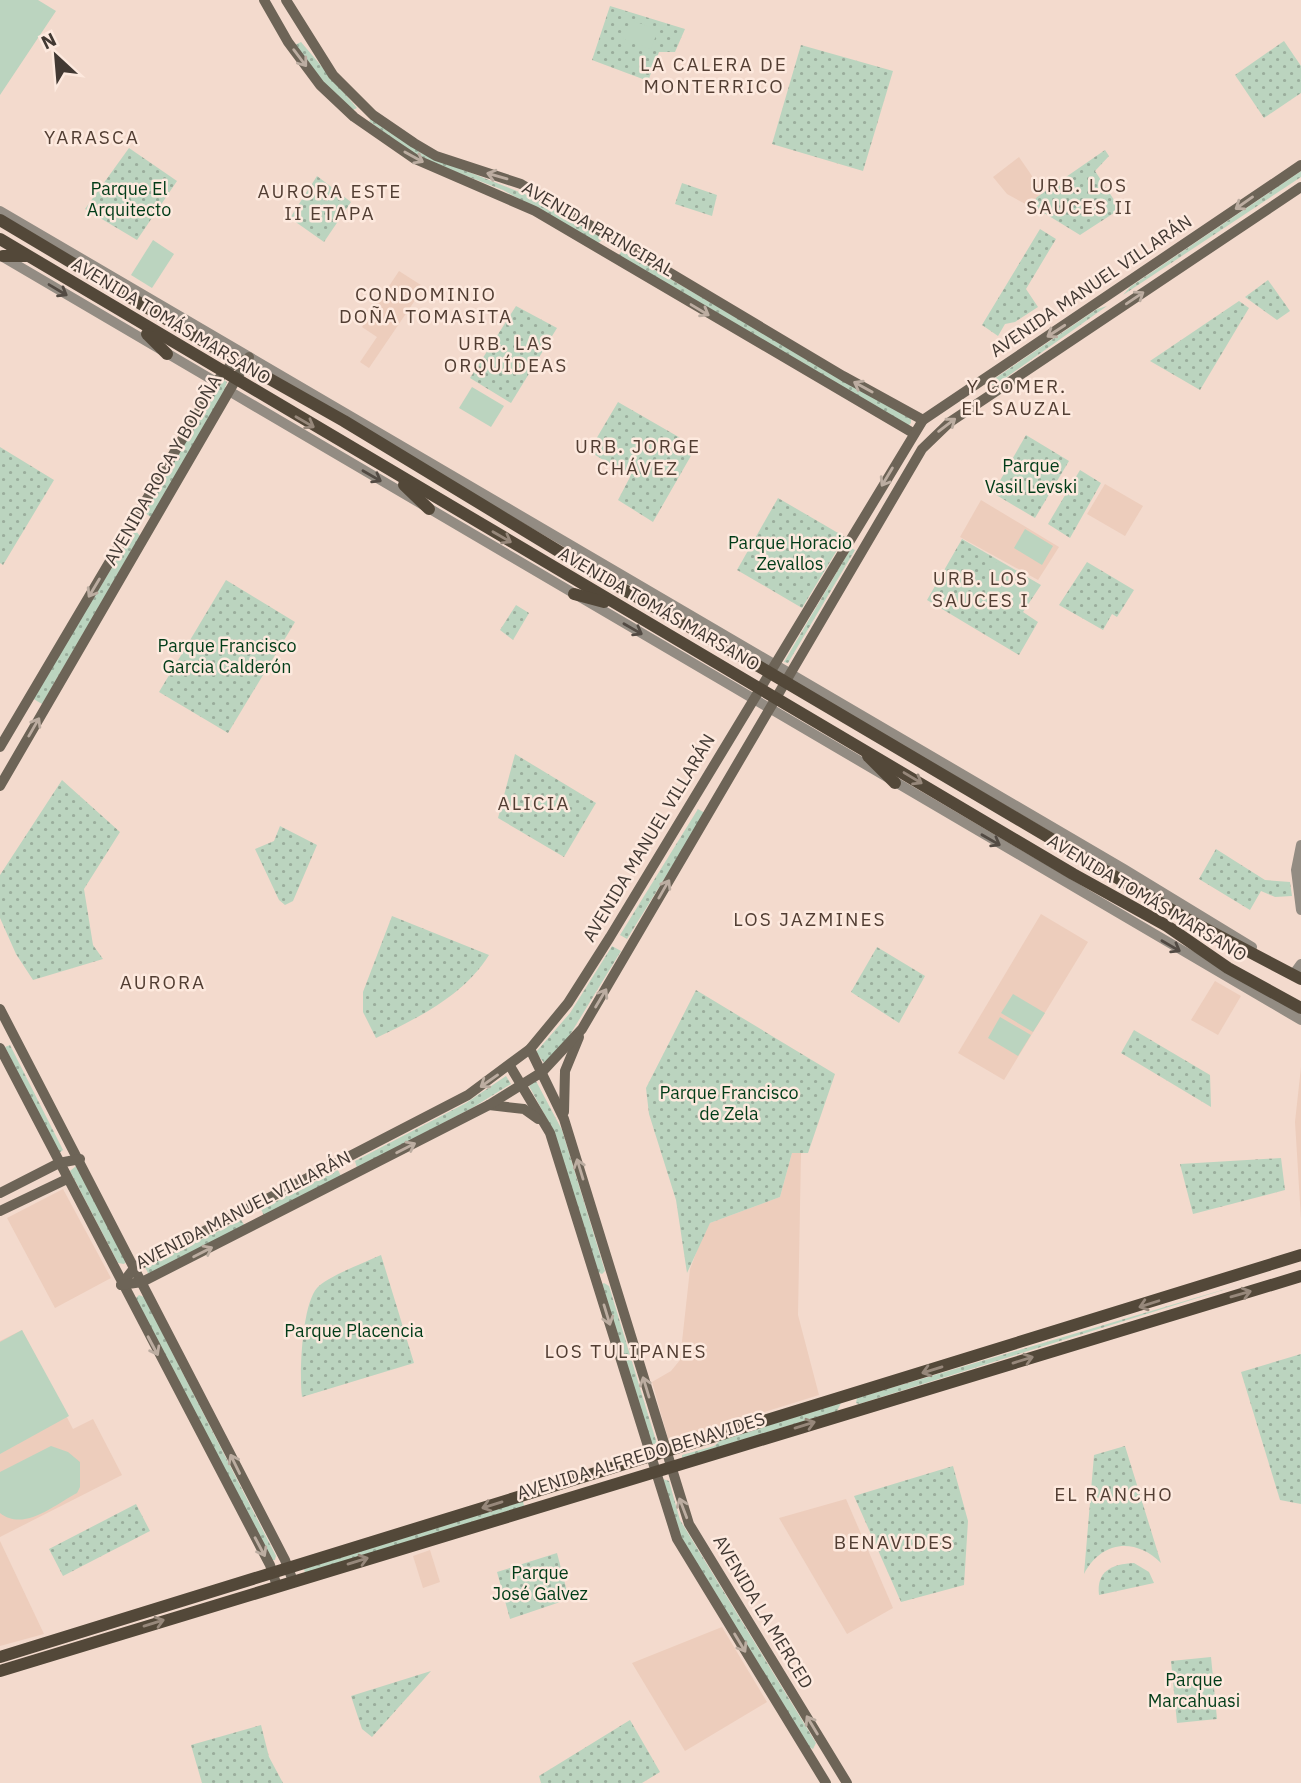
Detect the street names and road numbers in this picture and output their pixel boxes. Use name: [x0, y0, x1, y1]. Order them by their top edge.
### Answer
street label: AVENIDA PRINCIPAL: [518, 176, 678, 281]
street label: AVENIDA MANUEL VILLARÁN: [985, 209, 1196, 362]
street label: AVENIDA TOMÁS MARSANO: [67, 252, 275, 389]
street label: AVENIDA ROCA Y BOLOÑA: [99, 370, 227, 569]
street label: AVENIDA TOMÁS MARSANO: [555, 541, 764, 676]
street label: AVENIDA MANUEL VILLARÁN: [577, 730, 720, 946]
street label: AVENIDA TOMÁS MARSANO: [1043, 829, 1251, 966]
street label: AVENIDA MANUEL VILLARÁN: [131, 1145, 354, 1274]
street label: AVENIDA ALFREDO BENAVIDES: [514, 1407, 768, 1504]
street label: AVENIDA LA MERCED: [708, 1531, 818, 1693]

